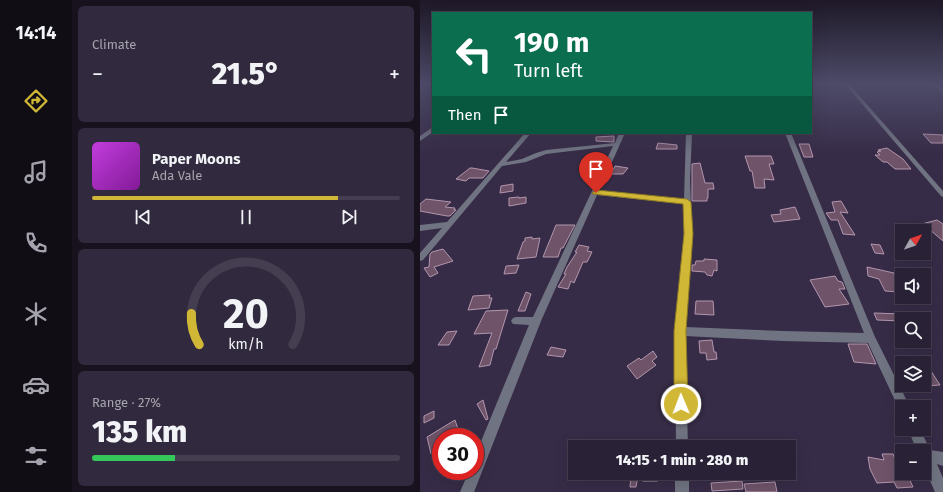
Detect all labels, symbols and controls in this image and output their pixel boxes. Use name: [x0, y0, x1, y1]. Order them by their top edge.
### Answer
text: 14:14: [16, 22, 56, 44]
text: 190 m: [514, 26, 589, 59]
icon: left: [448, 28, 500, 80]
text: Climate: [92, 37, 136, 52]
text: 21.5°: [212, 56, 280, 92]
text: Turn left: [514, 60, 583, 82]
text: −: [92, 61, 103, 88]
text: +: [389, 61, 400, 88]
icon: directions: [22, 87, 50, 115]
icon: arrive: [490, 104, 512, 126]
text: Then: [448, 106, 482, 124]
text: Paper Moons: [152, 150, 240, 168]
pin: [579, 152, 613, 193]
icon: music: [22, 158, 50, 186]
icon: arrive: [585, 158, 607, 180]
text: Ada Vale: [152, 168, 202, 183]
icon: previous: [132, 206, 154, 228]
icon: pause: [235, 206, 257, 228]
icon: next: [338, 206, 360, 228]
north arrow: [895, 224, 931, 260]
map controls: [895, 224, 931, 480]
icon: phone: [22, 229, 50, 257]
button: sound: [895, 268, 931, 304]
text: 20: [223, 289, 269, 339]
icon: climate: [22, 300, 50, 328]
button: search: [895, 312, 931, 348]
text: km/h: [228, 335, 264, 352]
button: layers: [895, 356, 931, 392]
icon: car: [22, 371, 50, 399]
position arrow: [660, 383, 702, 425]
text: Range · 27%: [92, 395, 161, 410]
button: +: [895, 400, 931, 436]
text: 135 km: [92, 414, 187, 450]
speed limit sign: 30: [432, 428, 484, 480]
icon: filters: [22, 442, 50, 470]
button: −: [895, 444, 931, 480]
text: 14:15 · 1 min · 280 m: [616, 451, 748, 469]

